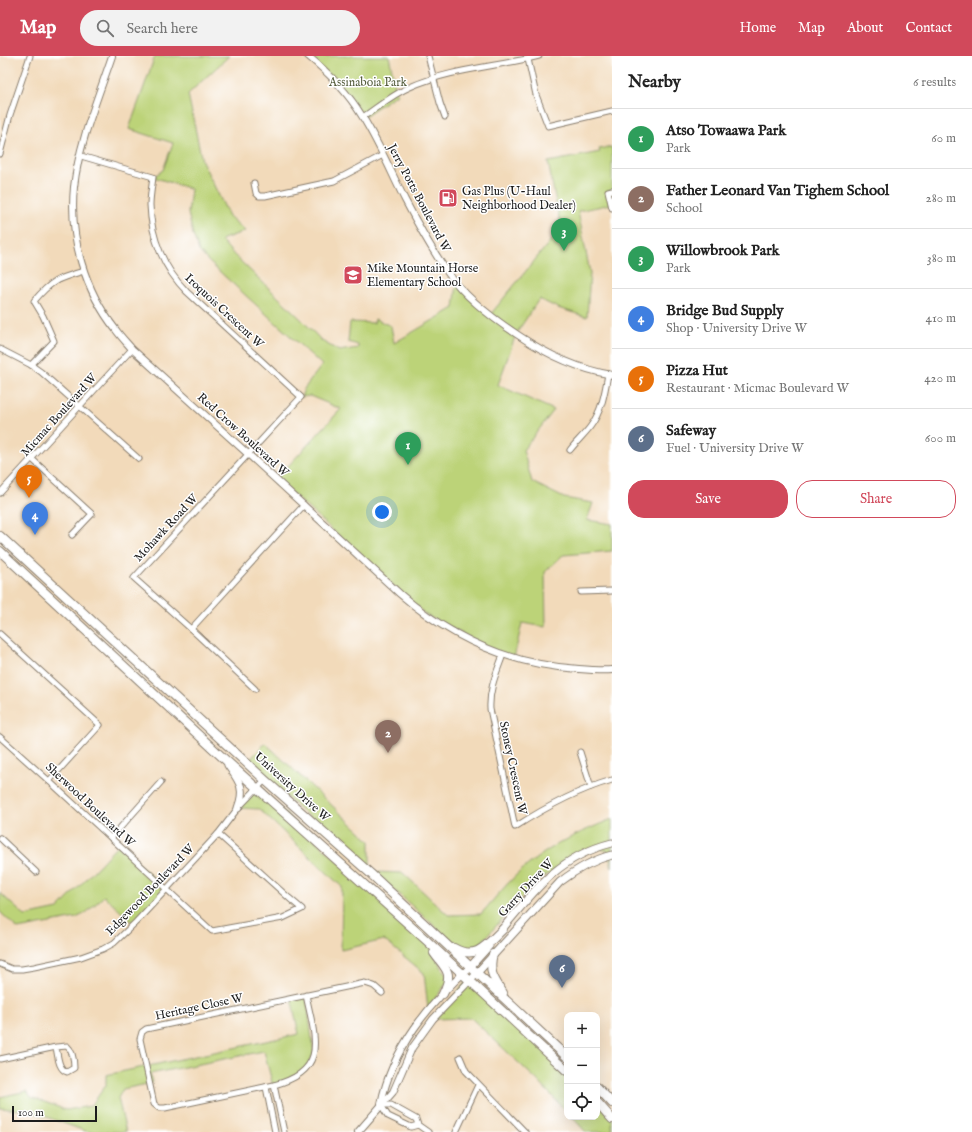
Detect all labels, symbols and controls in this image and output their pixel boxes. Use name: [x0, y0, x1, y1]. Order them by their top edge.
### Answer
search box: [80, 10, 360, 46]
text: Map: [20, 16, 56, 40]
icon: search: [94, 17, 116, 39]
text: Search here: [126, 19, 198, 38]
text: Home: [740, 19, 776, 37]
text: Map: [798, 19, 825, 37]
text: About: [847, 19, 883, 37]
text: Contact: [905, 19, 952, 37]
text: Nearby: [628, 72, 681, 93]
text: 6 results: [913, 74, 956, 91]
park label: Assinaboia Park: [328, 75, 408, 90]
text: Atso Towaawa Park: [666, 121, 786, 140]
text: 1: [639, 130, 643, 147]
text: 60 m: [931, 130, 956, 147]
street label: Jerry Potts Boulevard W: [382, 140, 454, 256]
text: Park: [666, 140, 691, 157]
text: Father Leonard Van Tighem School: [666, 181, 889, 200]
place label: Gas Plus (U-Haul Neighborhood Dealer): [462, 184, 576, 213]
fuel station icon: Gas Plus (U-Haul Neighborhood Dealer): [437, 187, 459, 209]
text: 2: [638, 190, 644, 207]
text: 280 m: [926, 190, 956, 207]
text: School: [666, 200, 703, 217]
pin: 3: [551, 218, 577, 251]
text: Willowbrook Park: [666, 241, 780, 260]
text: 3: [639, 250, 643, 267]
text: 380 m: [927, 250, 956, 267]
text: Park: [666, 260, 691, 277]
place label: Mike Mountain Horse Elementary School: [367, 261, 479, 290]
school or university icon: Mike Mountain Horse Elementary School: [342, 264, 364, 286]
street label: Iroquois Crescent W: [181, 271, 267, 353]
text: Bridge Bud Supply: [666, 301, 784, 320]
text: 4: [638, 310, 644, 327]
text: 410 m: [926, 310, 956, 327]
text: Shop · University Drive W: [666, 320, 807, 337]
text: Pizza Hut: [666, 361, 728, 380]
street label: Micmac Boulevard W: [18, 370, 101, 460]
text: 5: [639, 370, 643, 387]
text: 420 m: [924, 370, 956, 387]
text: Restaurant · Micmac Boulevard W: [666, 380, 849, 397]
street label: Red Crow Boulevard W: [194, 390, 292, 480]
text: Safeway: [666, 421, 716, 440]
text: 6: [638, 430, 644, 447]
text: 600 m: [925, 430, 956, 447]
pin: 1: [395, 432, 421, 465]
text: Fuel · University Drive W: [666, 440, 804, 457]
pin: 5: [16, 465, 42, 498]
button: Save: [628, 480, 788, 518]
button: Share: [796, 480, 956, 518]
street label: Mohawk Road W: [131, 491, 202, 565]
pin: 4: [22, 502, 48, 535]
your location: [372, 502, 392, 522]
pin: 2: [375, 720, 401, 753]
street label: Stoney Crescent W: [496, 720, 530, 817]
street label: University Drive W: [251, 749, 333, 825]
street label: Sherwood Boulevard W: [42, 760, 138, 851]
street label: Edgewood Boulevard W: [103, 841, 198, 939]
street label: Garry Drive W: [495, 855, 557, 920]
pin: 6: [549, 955, 575, 988]
street label: Heritage Close W: [154, 990, 245, 1024]
map controls: [564, 1012, 600, 1120]
button: +: [564, 1012, 600, 1048]
button: −: [564, 1048, 600, 1084]
button: locate: [564, 1084, 600, 1120]
scale bar: [12, 1104, 97, 1123]
text: 100 m: [18, 1106, 44, 1120]

